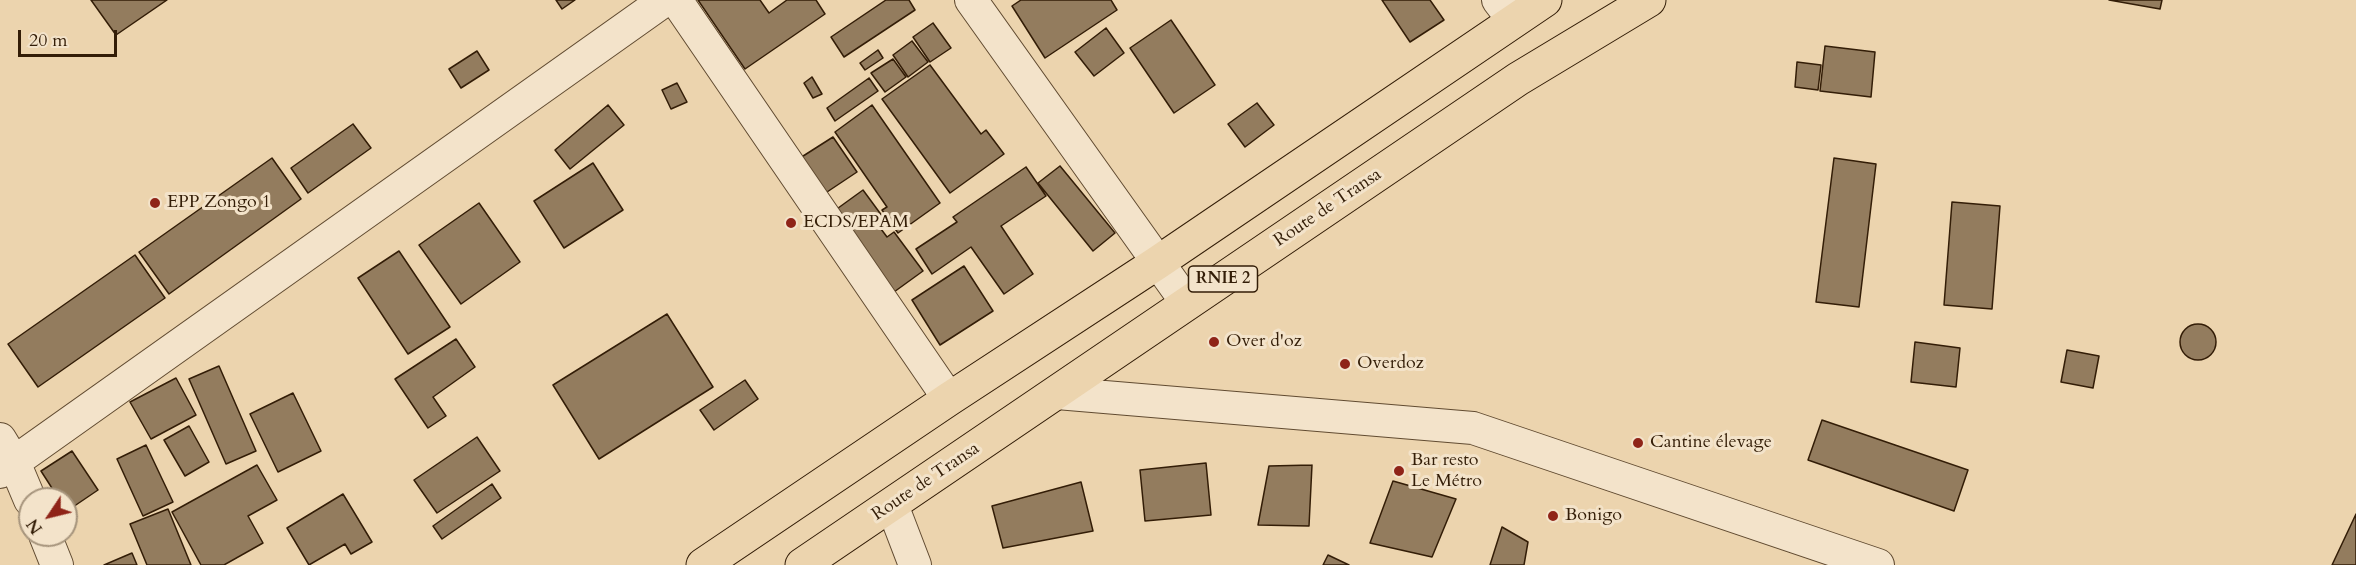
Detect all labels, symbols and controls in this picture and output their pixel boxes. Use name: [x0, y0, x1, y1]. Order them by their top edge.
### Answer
scale bar: [21, 18, 120, 56]
text: 20 m: [29, 28, 68, 53]
street label: Route de Transa: [1270, 164, 1386, 252]
place label: EPP Zongo 1: [167, 192, 271, 214]
marker: EPP Zongo 1: [148, 196, 162, 210]
place label: ECDS/EPAM: [803, 212, 909, 234]
marker: ECDS/EPAM: [784, 216, 798, 230]
road number: RNIE 2: [1188, 266, 1258, 292]
place label: Over d'oz: [1226, 331, 1302, 353]
marker: Over d'oz: [1207, 335, 1221, 349]
place label: Overdoz: [1357, 353, 1424, 375]
marker: Overdoz: [1338, 357, 1352, 371]
place label: Cantine élevage: [1650, 432, 1772, 454]
marker: Cantine élevage: [1631, 436, 1645, 450]
street label: Route de Transa: [868, 438, 984, 526]
place label: Bar resto Le Métro: [1411, 450, 1482, 492]
marker: Bar resto Le Métro: [1392, 464, 1406, 478]
north arrow: [18, 487, 78, 547]
place label: Bonigo: [1565, 505, 1622, 527]
marker: Bonigo: [1546, 509, 1560, 523]
text: N: [22, 514, 48, 538]

